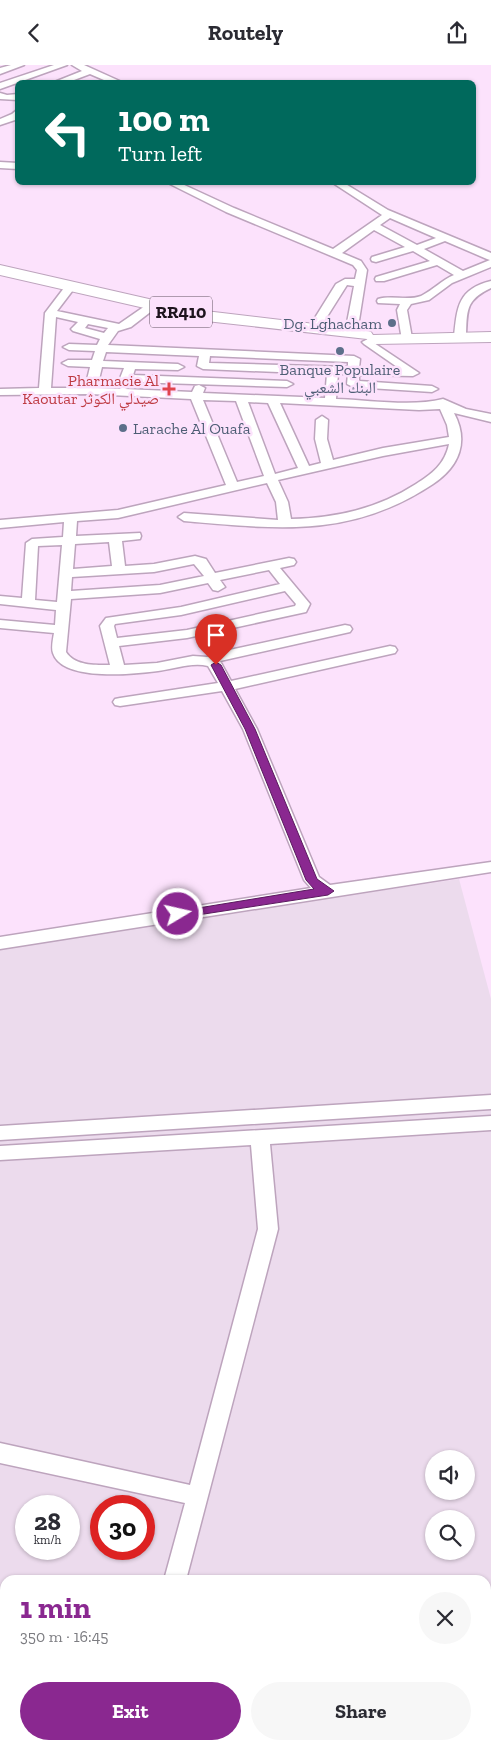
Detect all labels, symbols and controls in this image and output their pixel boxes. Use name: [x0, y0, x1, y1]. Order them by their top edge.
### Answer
icon: back: [20, 19, 48, 47]
text: Routely: [208, 19, 283, 46]
icon: share: [443, 19, 471, 47]
text: 100 m: [118, 98, 210, 140]
icon: left: [35, 100, 100, 165]
text: Turn left: [118, 140, 202, 167]
road number: RR410: [150, 297, 212, 327]
place label: Dg. Lghacham: [283, 314, 382, 333]
marker: Dg. Lghacham: [386, 317, 398, 329]
marker: Banque Populaire البنك الشعبي: [334, 345, 346, 357]
place label: Banque Populaire البنك الشعبي: [280, 360, 400, 400]
place label: Pharmacie Al Kaoutar صيدلي الكوثر: [22, 371, 159, 411]
marker: Pharmacie Al Kaoutar صيدلي الكوثر: [163, 383, 175, 395]
place label: Larache Al Ouafa: [133, 419, 251, 438]
marker: Larache Al Ouafa: [117, 422, 129, 434]
pin: [195, 614, 237, 665]
icon: arrive: [202, 621, 230, 649]
position arrow: [151, 887, 203, 939]
map controls: [425, 1450, 475, 1560]
button: sound: [425, 1450, 475, 1500]
speed limit sign: 30: [90, 1495, 155, 1560]
text: 28: [34, 1506, 61, 1536]
button: search: [425, 1510, 475, 1560]
text: km/h: [34, 1533, 61, 1547]
text: 1 min: [20, 1590, 91, 1626]
button: close: [419, 1592, 471, 1644]
text: 350 m · 16:45: [20, 1627, 109, 1646]
button: Exit: [20, 1682, 241, 1740]
button: Share: [251, 1682, 471, 1740]

